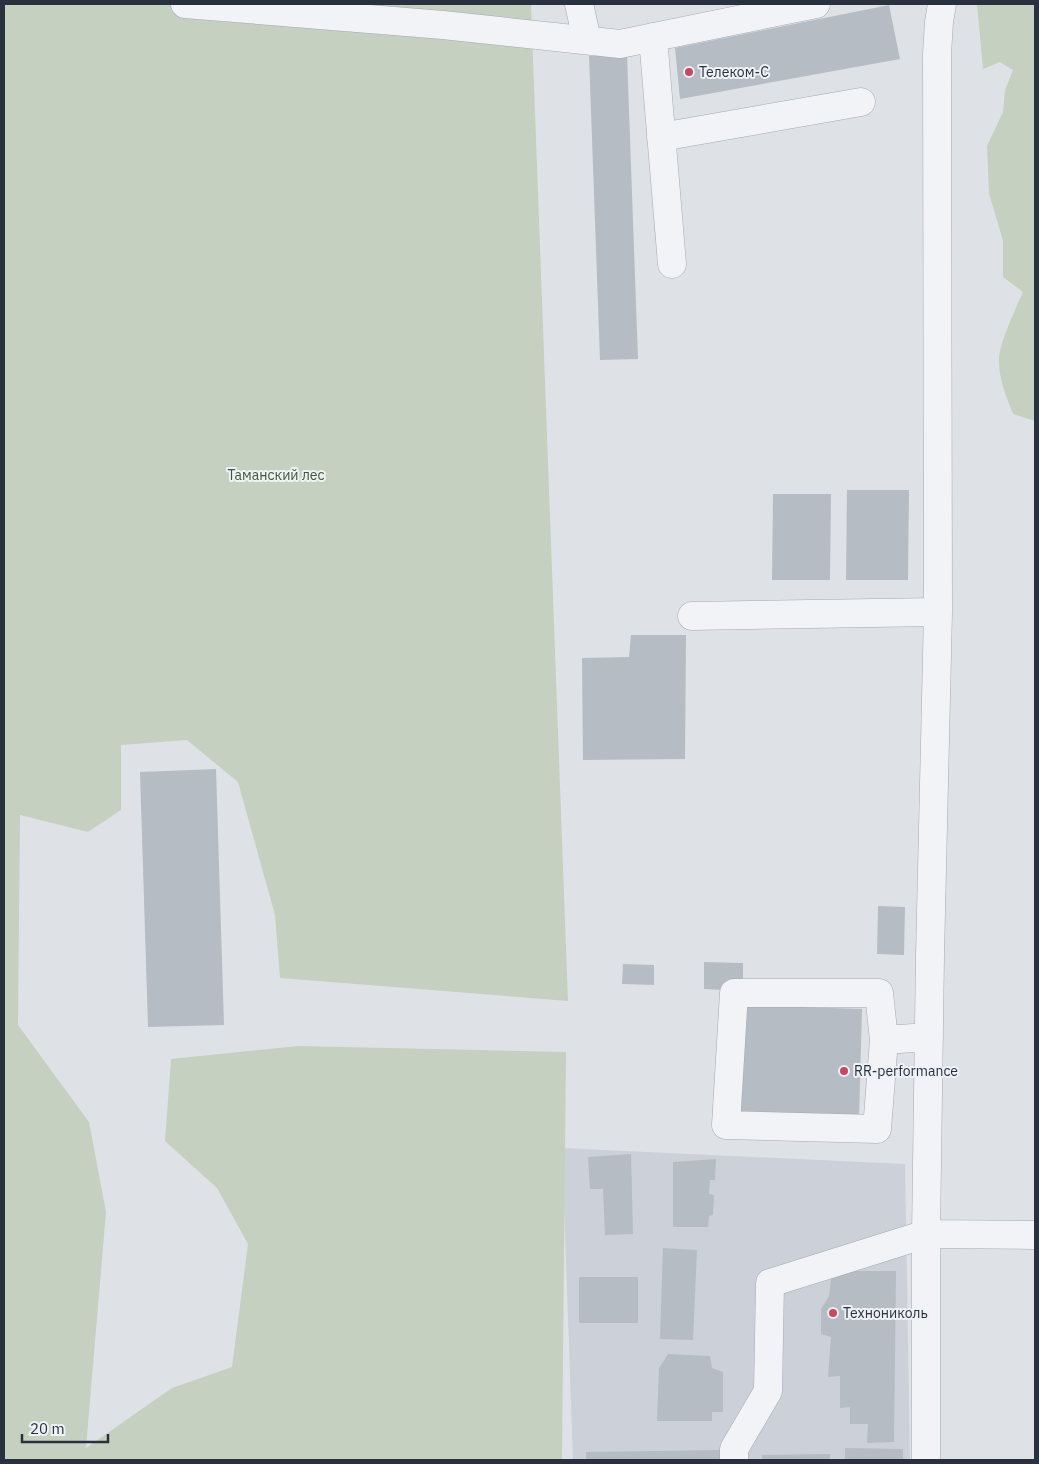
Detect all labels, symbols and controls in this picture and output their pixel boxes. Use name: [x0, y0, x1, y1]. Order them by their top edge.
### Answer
place label: Телеком-С: [699, 63, 769, 81]
marker: Телеком-С: [683, 66, 695, 78]
park label: Таманский лес: [227, 466, 325, 484]
place label: RR-performance: [854, 1062, 958, 1080]
marker: RR-performance: [838, 1065, 850, 1077]
place label: Технониколь: [843, 1304, 928, 1322]
marker: Технониколь: [827, 1307, 839, 1319]
scale bar: [22, 1412, 109, 1444]
text: 20 m: [30, 1419, 65, 1438]

